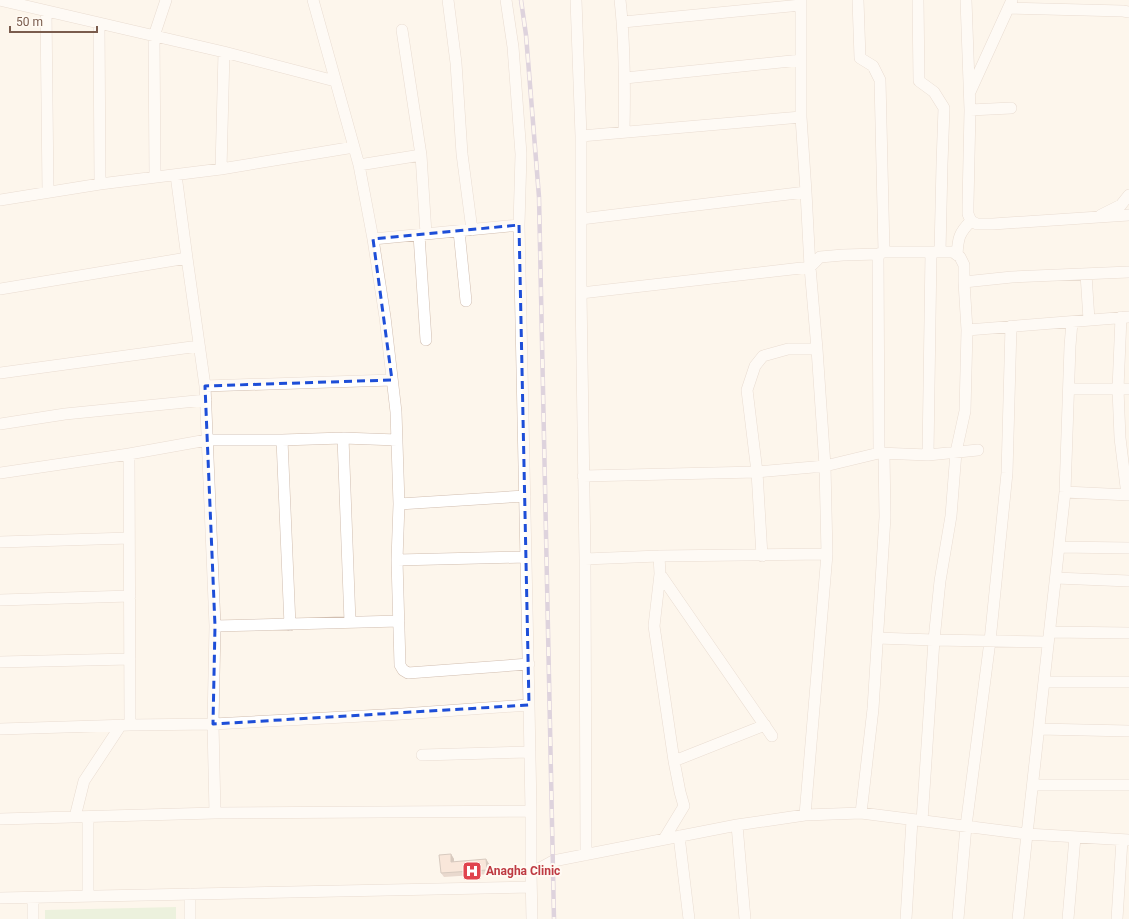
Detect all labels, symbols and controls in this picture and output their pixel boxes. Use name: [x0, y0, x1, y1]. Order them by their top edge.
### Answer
scale bar: [10, 8, 97, 34]
text: 50 m: [16, 15, 43, 29]
hospital icon: Anagha Clinic: [461, 860, 483, 882]
place label: Anagha Clinic: [486, 864, 560, 878]

